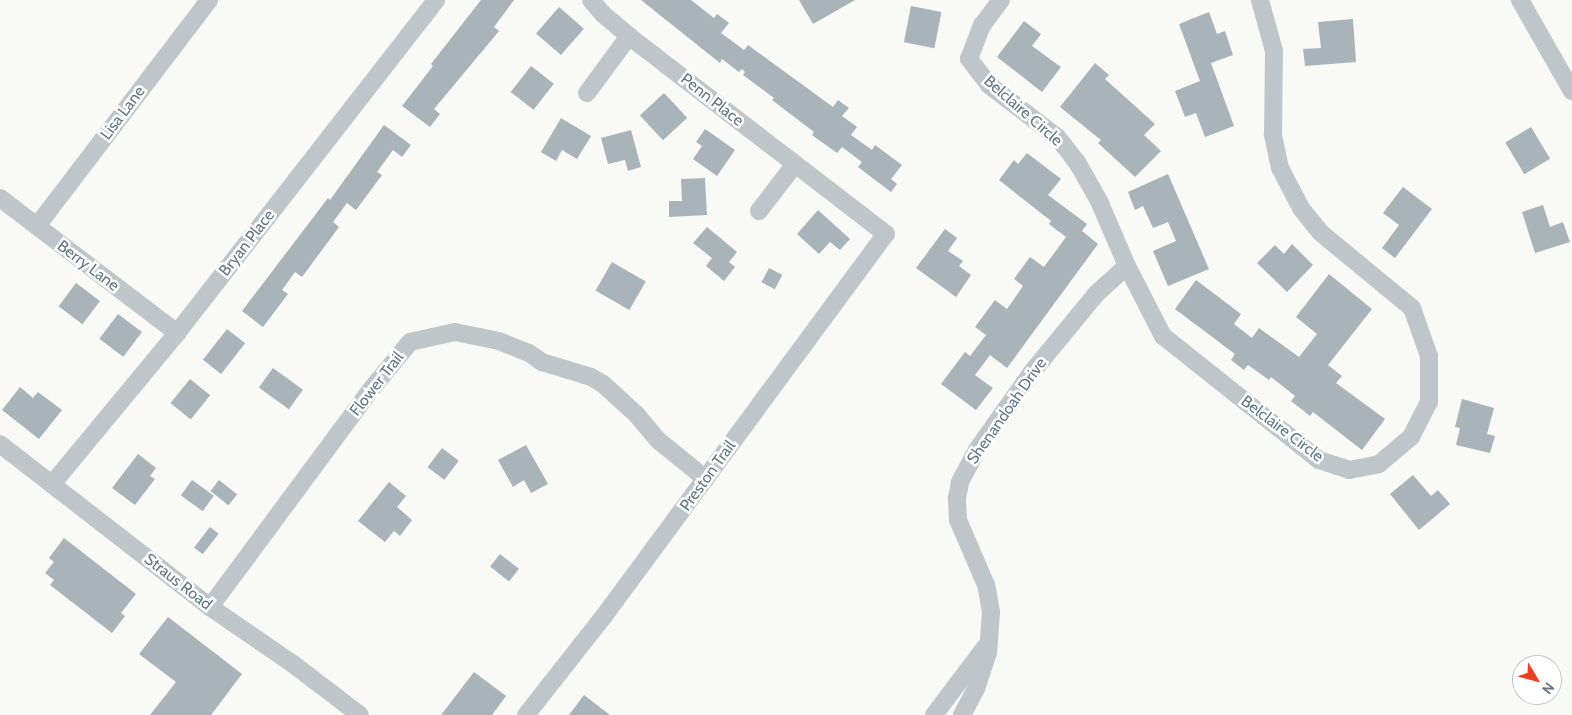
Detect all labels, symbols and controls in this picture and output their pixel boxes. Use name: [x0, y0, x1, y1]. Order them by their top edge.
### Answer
street label: Penn Place: [677, 70, 747, 130]
street label: Belclaire Circle: [980, 72, 1066, 150]
street label: Lisa Lane: [97, 82, 149, 144]
street label: Bryan Place: [215, 206, 279, 280]
street label: Berry Lane: [53, 237, 123, 295]
street label: Flower Trail: [346, 348, 408, 420]
street label: Shenandoah Drive: [963, 354, 1051, 468]
street label: Belclaire Circle: [1237, 392, 1327, 466]
street label: Preston Trail: [676, 437, 740, 515]
street label: Straus Road: [140, 550, 216, 614]
north arrow: [1512, 655, 1562, 705]
text: N: [1538, 679, 1558, 698]

